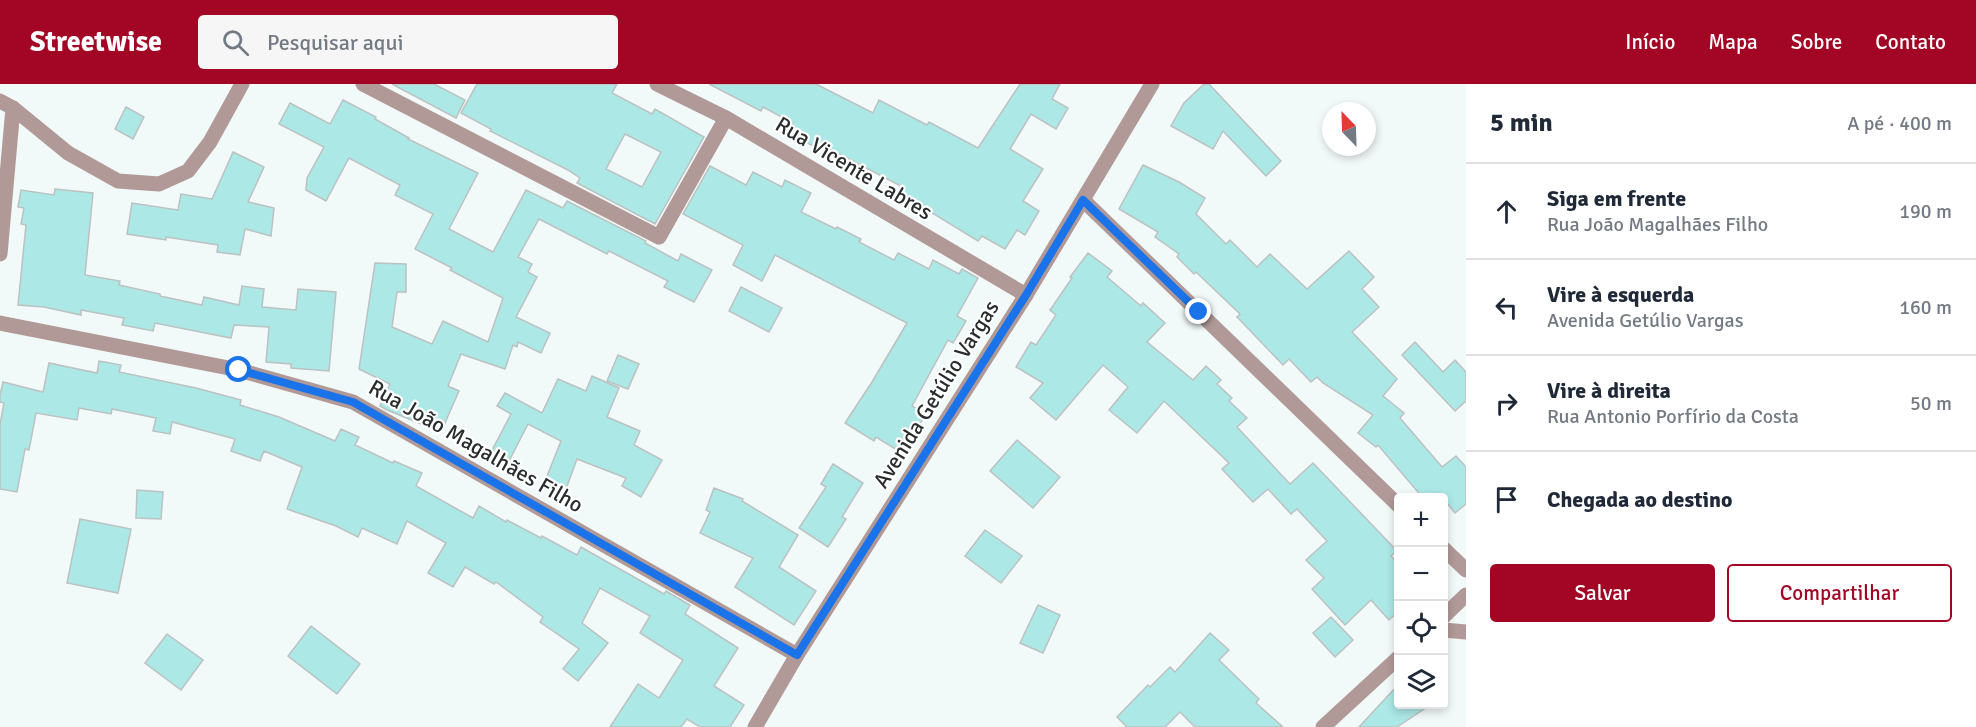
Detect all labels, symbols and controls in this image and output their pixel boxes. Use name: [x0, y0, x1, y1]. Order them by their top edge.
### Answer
search box: [198, 15, 618, 69]
text: Streetwise: [30, 25, 162, 59]
icon: search: [219, 26, 252, 59]
text: Pesquisar aqui: [267, 29, 403, 56]
text: Início: [1625, 29, 1675, 55]
text: Mapa: [1708, 29, 1758, 55]
text: Sobre: [1791, 29, 1842, 55]
text: Contato: [1875, 29, 1946, 55]
north arrow: [1322, 102, 1376, 156]
text: 5 min: [1490, 107, 1553, 139]
street label: Rua Vicente Labres: [771, 111, 937, 225]
text: A pé · 400 m: [1847, 111, 1952, 136]
text: Siga em frente: [1547, 185, 1686, 212]
icon: ahead: [1490, 195, 1523, 228]
text: 190 m: [1899, 199, 1952, 224]
text: Rua João Magalhães Filho: [1547, 212, 1768, 237]
text: Vire à esquerda: [1547, 281, 1694, 308]
icon: left: [1490, 291, 1523, 324]
street label: Avenida Getúlio Vargas: [867, 295, 1005, 493]
text: 160 m: [1899, 295, 1952, 320]
route end: [1185, 298, 1211, 324]
text: Avenida Getúlio Vargas: [1547, 308, 1744, 333]
route start: [225, 356, 251, 382]
street label: Rua João Magalhães Filho: [364, 373, 588, 519]
text: Vire à direita: [1547, 377, 1671, 404]
icon: right: [1490, 387, 1523, 420]
text: 50 m: [1910, 391, 1952, 416]
text: Rua Antonio Porfírio da Costa: [1547, 404, 1799, 429]
icon: arrive: [1490, 483, 1523, 516]
text: Chegada ao destino: [1547, 486, 1733, 513]
map controls: [1394, 493, 1448, 709]
button: +: [1394, 493, 1448, 547]
button: −: [1394, 547, 1448, 601]
button: Salvar: [1490, 564, 1715, 622]
button: Compartilhar: [1727, 564, 1952, 622]
button: locate: [1394, 601, 1448, 655]
button: layers: [1394, 655, 1448, 709]

